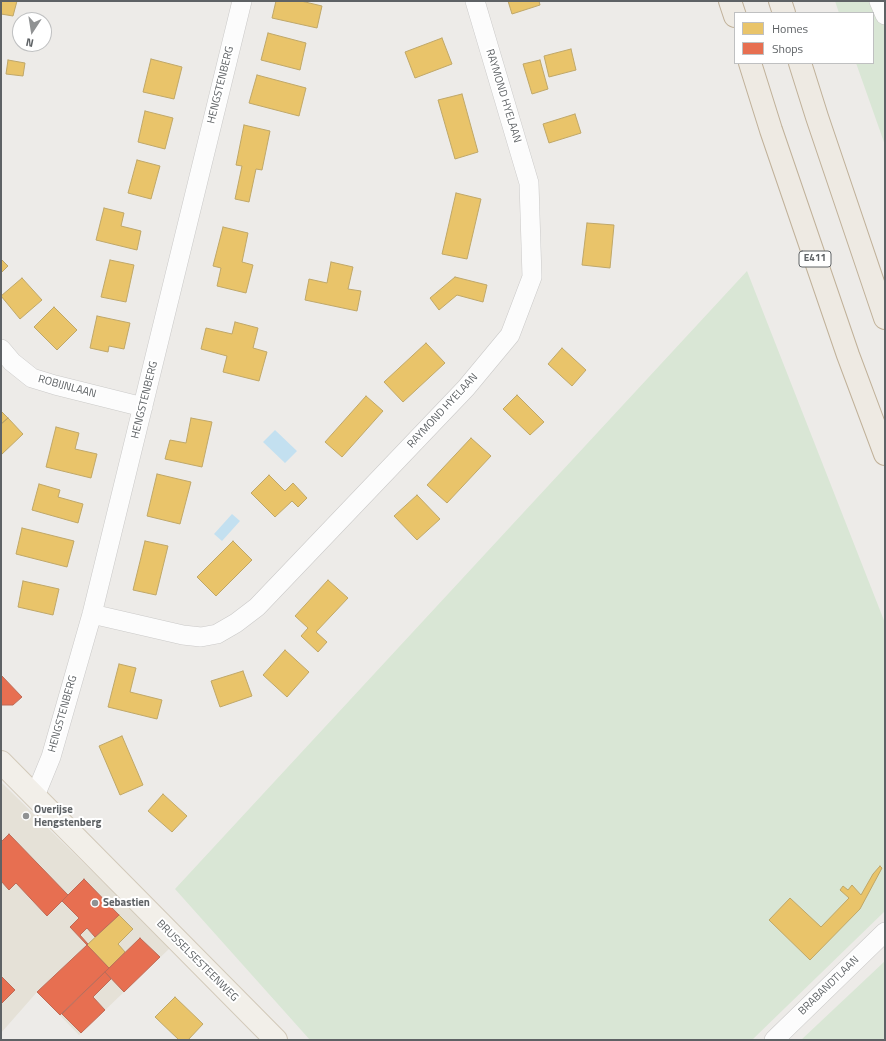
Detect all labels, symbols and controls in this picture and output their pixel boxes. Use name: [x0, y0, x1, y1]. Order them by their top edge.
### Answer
north arrow: [12, 12, 52, 52]
legend: [734, 12, 874, 64]
text: Homes: [772, 19, 808, 38]
text: N: [24, 34, 35, 51]
text: Shops: [772, 39, 803, 58]
street label: HENGSTENBERG: [205, 45, 237, 125]
street label: RAYMOND HYELAAN: [482, 48, 524, 144]
road number: E411: [799, 251, 831, 267]
street label: HENGSTENBERG: [129, 360, 161, 440]
street label: RAYMOND HYELAAN: [405, 371, 481, 451]
street label: ROBIJNLAAN: [36, 373, 98, 401]
street label: HENGSTENBERG: [46, 674, 80, 754]
place label: Overijse Hengstenberg: [34, 803, 101, 829]
marker: Overijse Hengstenberg: [21, 811, 31, 821]
place label: Sebastien: [103, 896, 150, 910]
marker: Sebastien: [90, 898, 100, 908]
street label: BRUSSELSESTEENWEG: [154, 918, 240, 1004]
street label: BRABANDTLAAN: [796, 954, 862, 1018]

